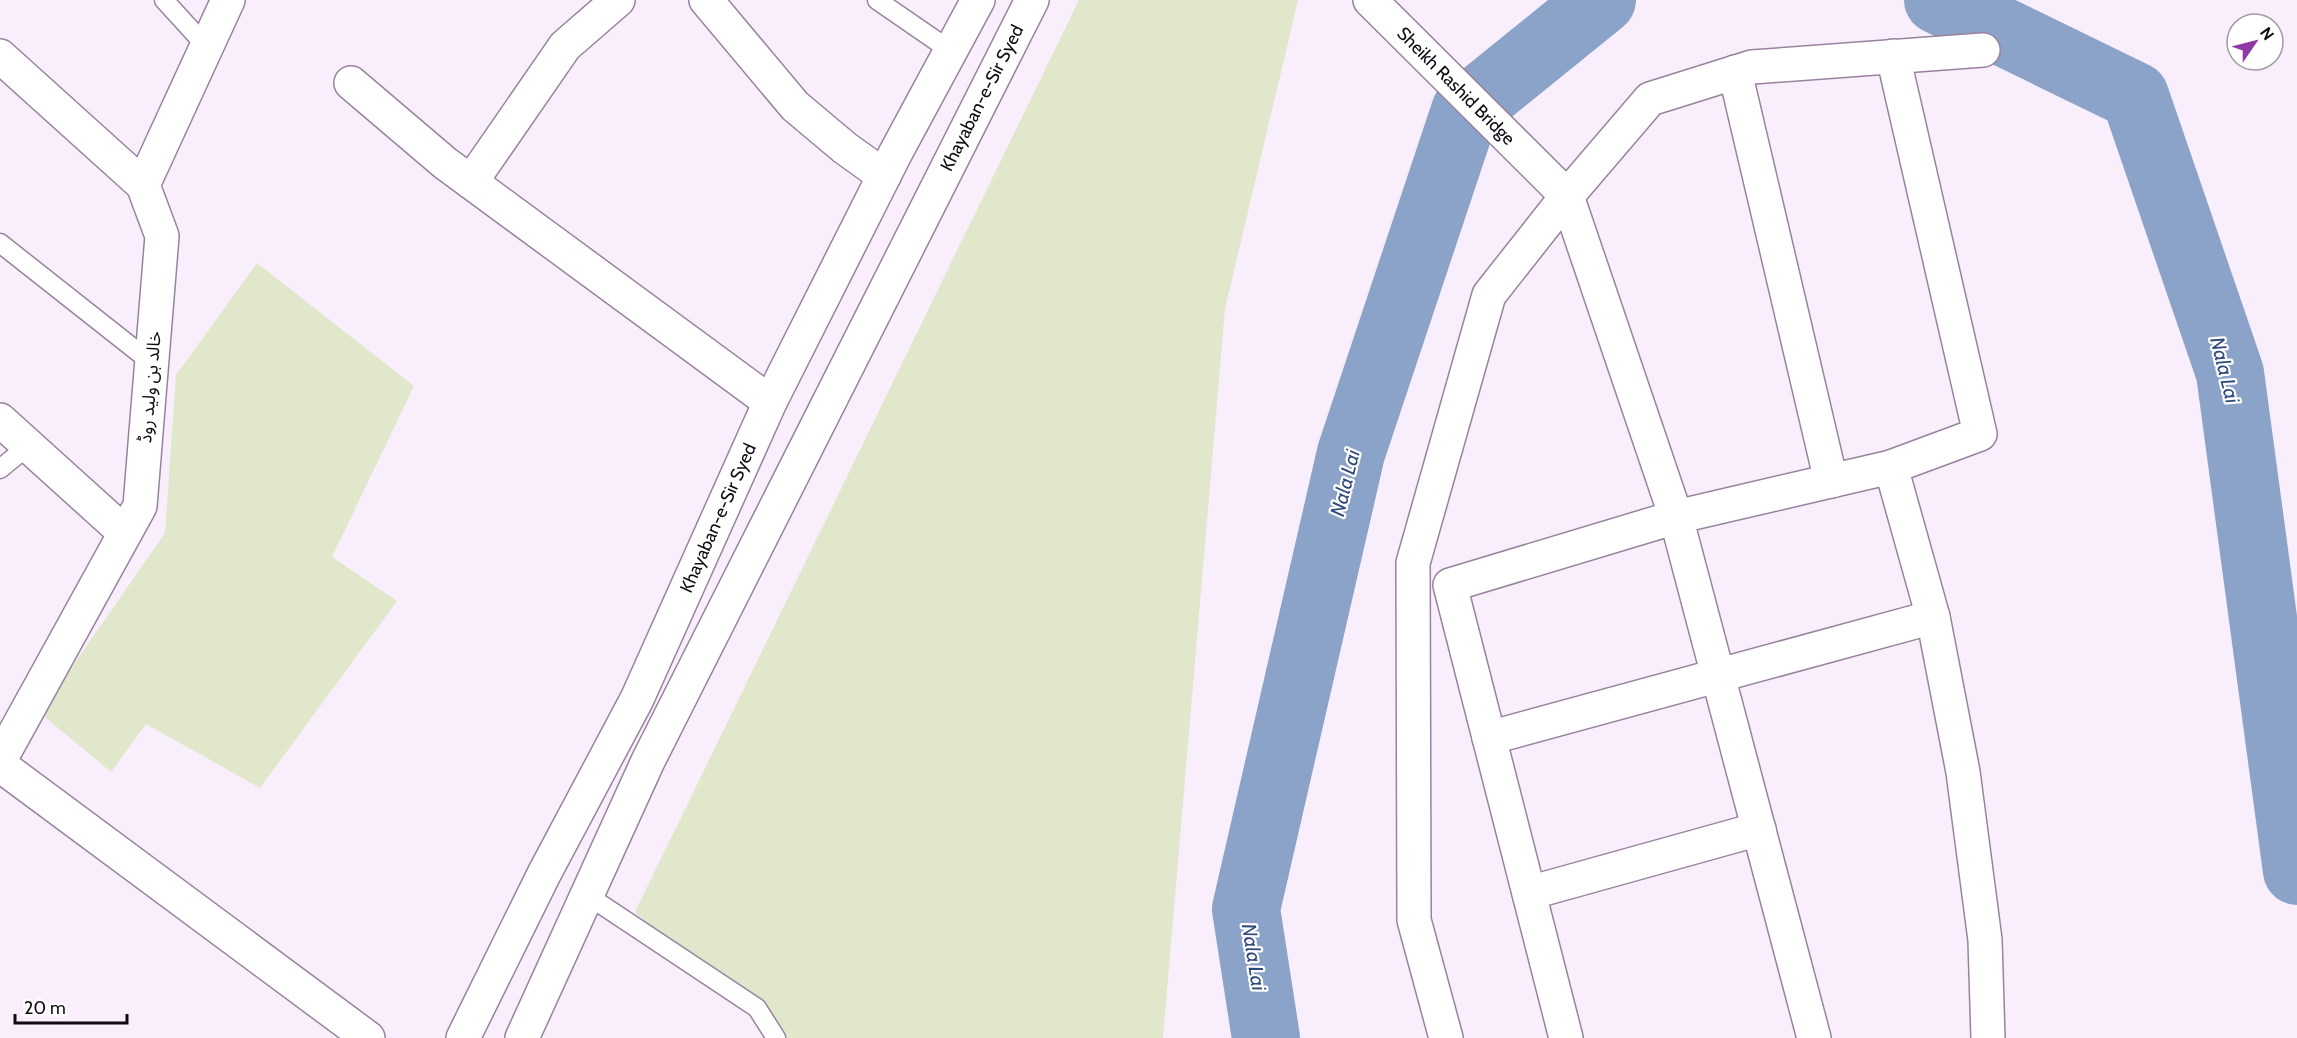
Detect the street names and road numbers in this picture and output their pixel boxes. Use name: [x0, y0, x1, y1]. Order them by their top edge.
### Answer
street label: Khayaban-e-Sir Syed: [936, 21, 1028, 175]
street label: Sheikh Rashid Bridge: [1392, 22, 1520, 150]
street label: خالد بن ولید روڈ: [134, 330, 166, 444]
street label: Khayaban-e-Sir Syed: [675, 440, 761, 596]

